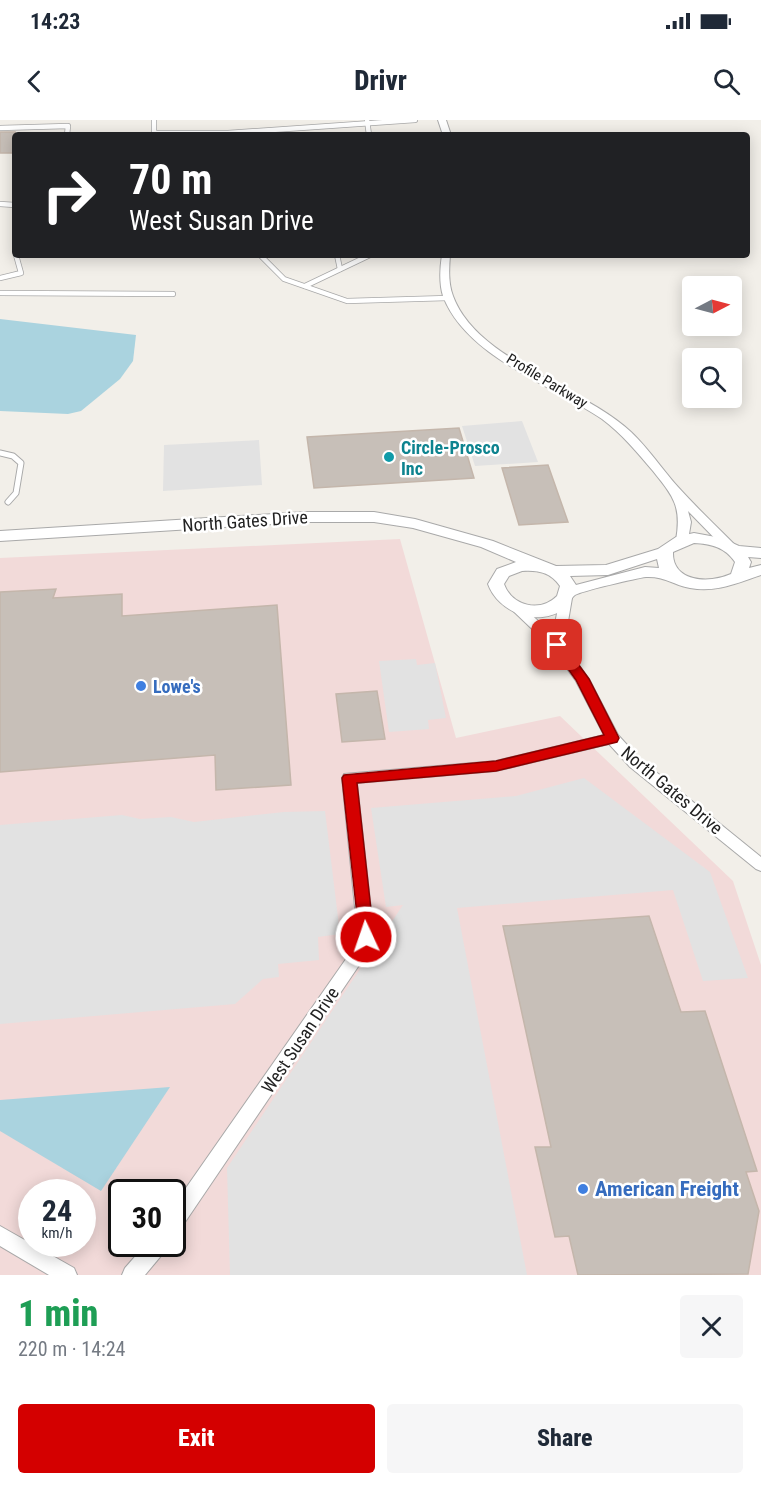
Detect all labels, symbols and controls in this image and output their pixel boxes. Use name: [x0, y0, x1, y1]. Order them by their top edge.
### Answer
text: 14:23: [30, 9, 81, 34]
icon: back: [18, 65, 51, 98]
text: Drivr: [354, 65, 407, 97]
icon: search: [710, 65, 743, 98]
text: 70 m: [129, 155, 212, 204]
icon: right: [30, 156, 108, 234]
text: West Susan Drive: [129, 205, 314, 237]
north arrow: [682, 276, 742, 336]
map controls: [682, 276, 742, 408]
button: search: [682, 348, 742, 408]
street label: Profile Parkway: [503, 350, 591, 412]
place label: Circle-Prosco Inc: [401, 437, 500, 479]
marker: Circle-Prosco Inc: [382, 450, 396, 464]
street label: North Gates Drive: [182, 506, 308, 536]
pin: [531, 619, 582, 670]
icon: arrive: [540, 628, 573, 661]
place label: Lowe's: [153, 676, 201, 697]
marker: Lowe's: [134, 679, 148, 693]
street label: North Gates Drive: [617, 742, 727, 838]
position arrow: [334, 905, 398, 969]
street label: West Susan Drive: [257, 983, 343, 1097]
place label: American Freight: [595, 1177, 739, 1201]
speed limit sign: 30: [108, 1179, 186, 1257]
marker: American Freight: [576, 1182, 590, 1196]
text: 24: [42, 1193, 72, 1228]
text: km/h: [42, 1224, 72, 1242]
text: 1 min: [18, 1293, 98, 1335]
button: close: [680, 1295, 743, 1358]
text: 220 m · 14:24: [18, 1337, 125, 1361]
button: Exit: [18, 1404, 375, 1473]
button: Share: [387, 1404, 743, 1473]

